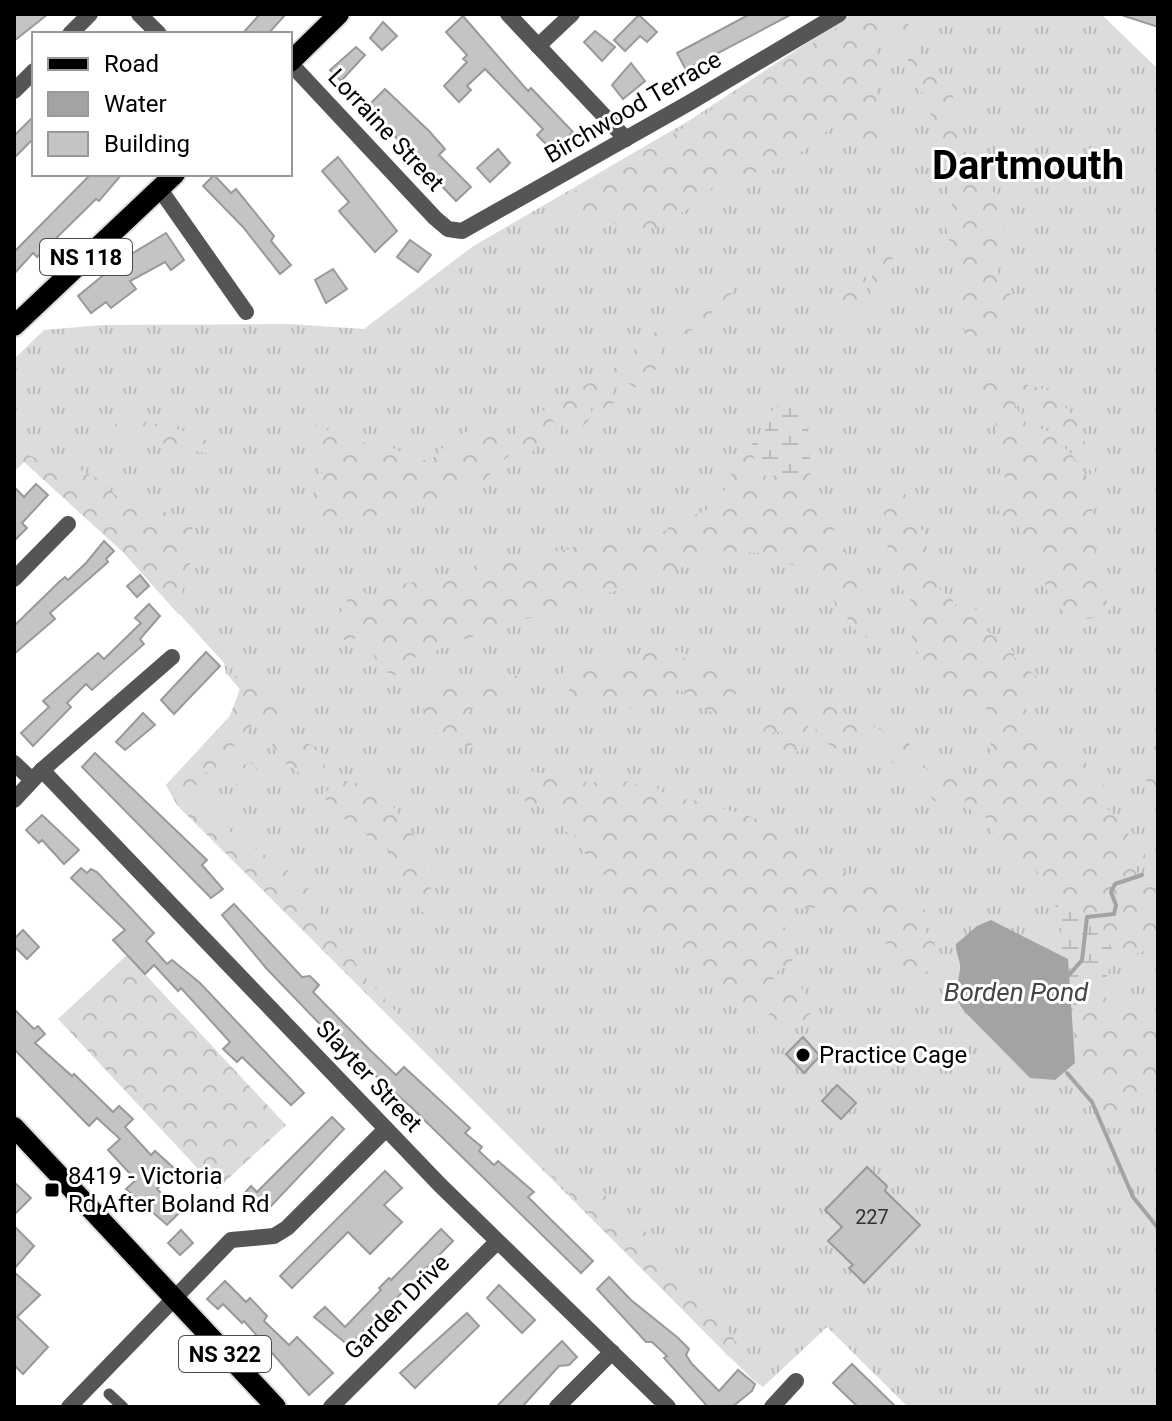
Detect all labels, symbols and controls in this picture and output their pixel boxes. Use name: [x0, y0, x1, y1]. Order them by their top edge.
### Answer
legend: [32, 32, 292, 176]
street label: Birchwood Terrace: [540, 45, 726, 169]
text: Road: [104, 50, 159, 78]
street label: Lorraine Street: [322, 63, 450, 197]
text: Water: [104, 90, 167, 118]
text: Building: [104, 130, 190, 158]
district label: Dartmouth: [932, 142, 1124, 189]
road number: NS 118: [40, 239, 132, 275]
water label: Borden Pond: [944, 977, 1089, 1007]
street label: Slayter Street: [310, 1014, 428, 1138]
place label: Practice Cage: [819, 1041, 967, 1069]
marker: Practice Cage: [794, 1046, 812, 1064]
place label: 8419 - Victoria Rd After Boland Rd: [68, 1162, 270, 1218]
marker: 8419 - Victoria Rd After Boland Rd: [43, 1181, 61, 1199]
house number: 227: [855, 1205, 889, 1229]
street label: Garden Drive: [339, 1249, 455, 1365]
road number: NS 322: [179, 1336, 271, 1372]

